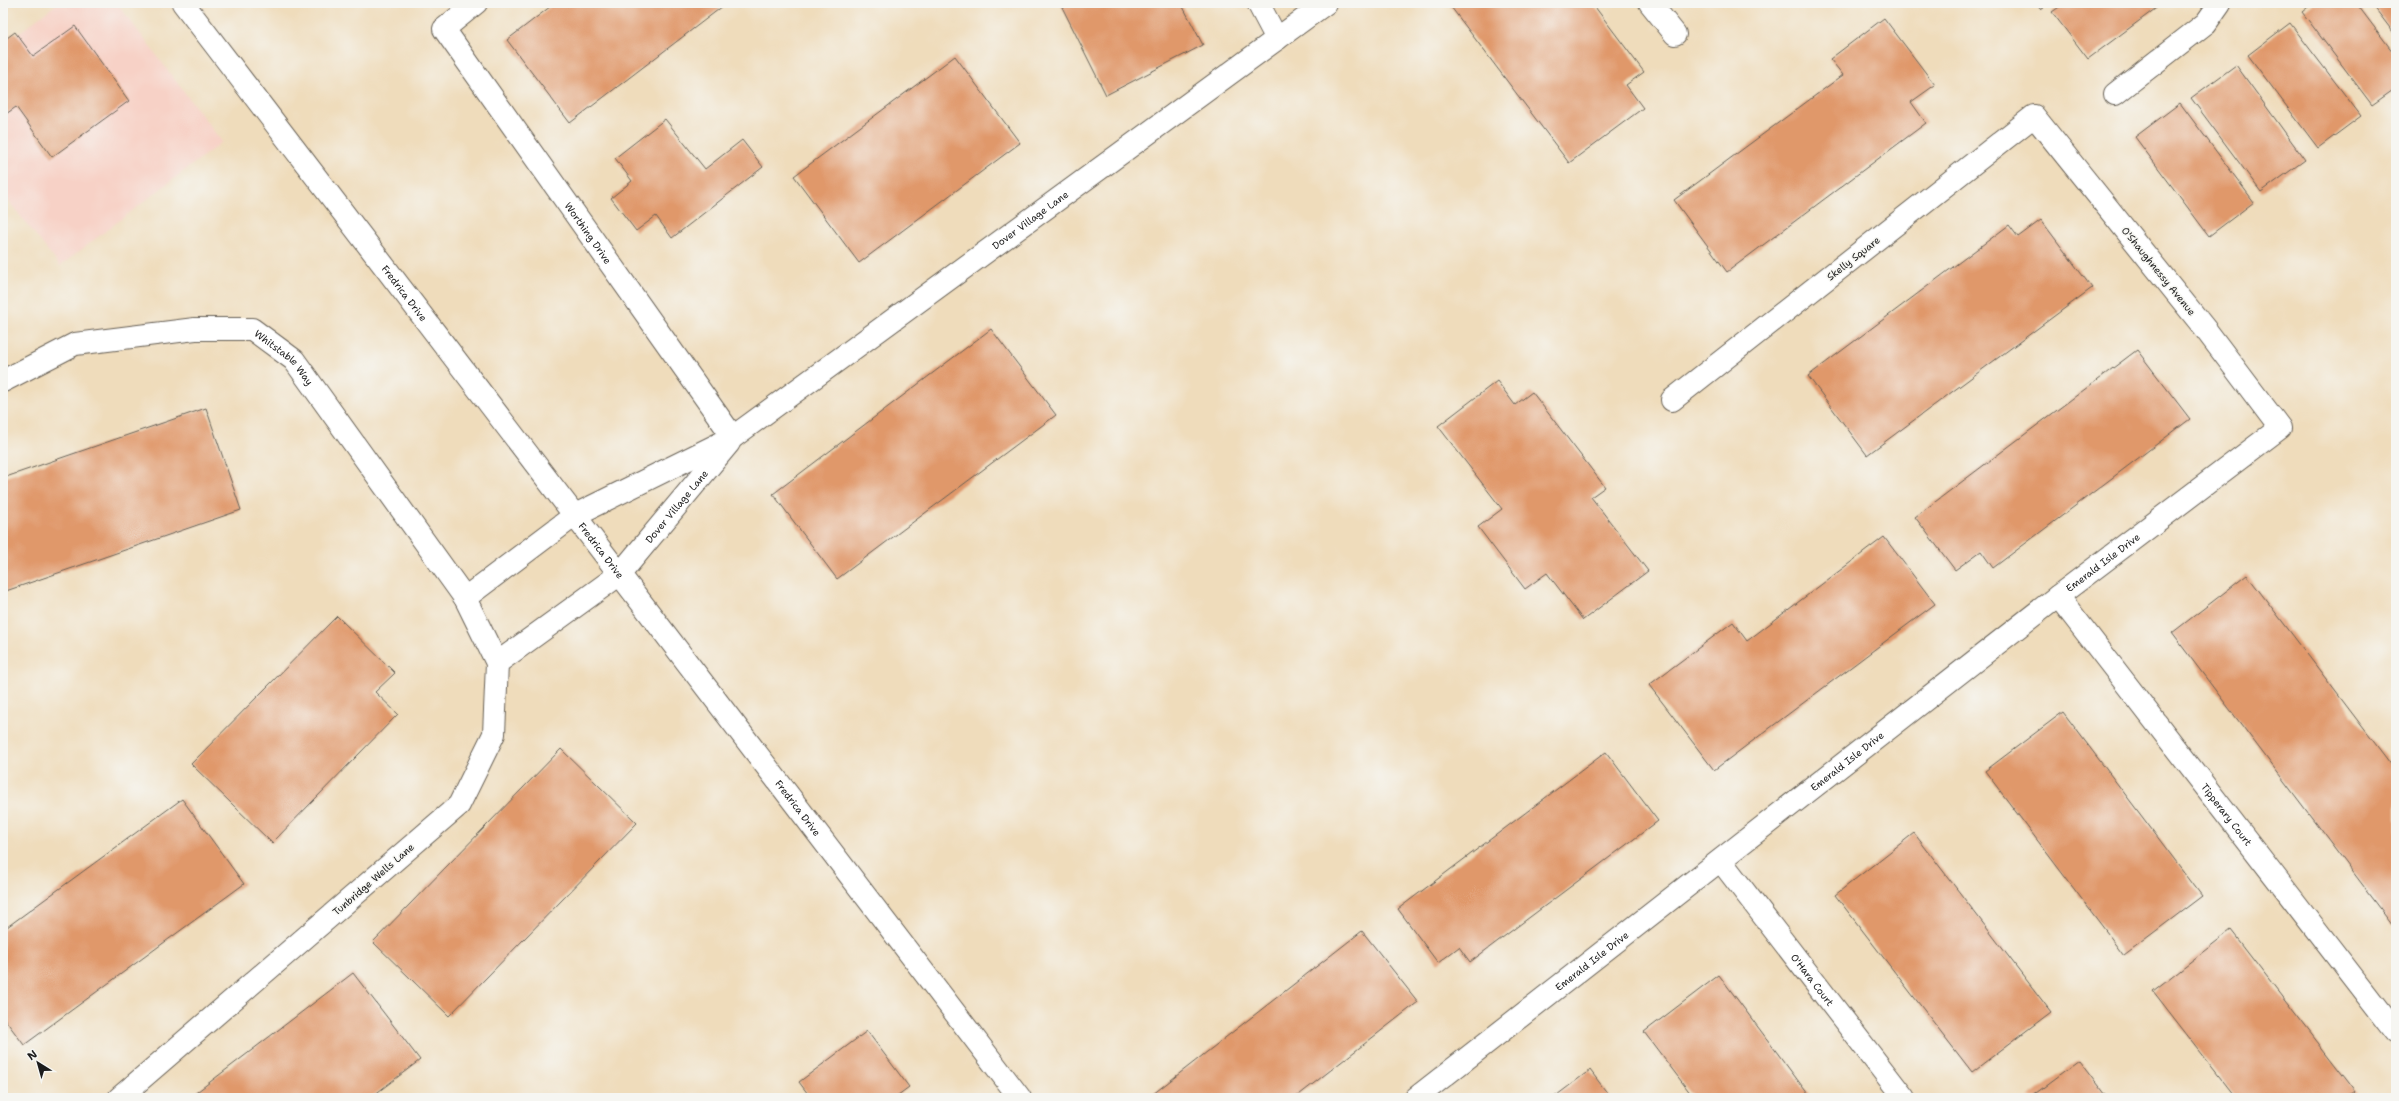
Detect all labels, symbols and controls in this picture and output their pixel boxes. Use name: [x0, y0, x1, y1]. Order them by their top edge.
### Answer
street label: Dover Village Lane: [989, 188, 1071, 252]
street label: Worthing Drive: [562, 200, 615, 267]
street label: O'Shaughnessy Avenue: [2119, 224, 2199, 319]
street label: Skelly Square: [1824, 233, 1883, 283]
street label: Fredrica Drive: [379, 263, 430, 324]
street label: Whitstable Way: [252, 327, 316, 388]
street label: Dover Village Lane: [643, 467, 711, 546]
street label: Fredrica Drive: [575, 520, 627, 582]
street label: Emerald Isle Drive: [2063, 530, 2143, 595]
street label: Emerald Isle Drive: [1808, 729, 1887, 794]
street label: Fredrica Drive: [772, 777, 824, 839]
street label: Tipperary Court: [2198, 781, 2255, 849]
street label: Tunbridge Wells Lane: [330, 840, 417, 918]
street label: Emerald Isle Drive: [1553, 928, 1632, 994]
street label: O'Hara Court: [1788, 951, 1837, 1009]
north arrow: [18, 1043, 58, 1083]
text: N: [24, 1047, 41, 1064]

